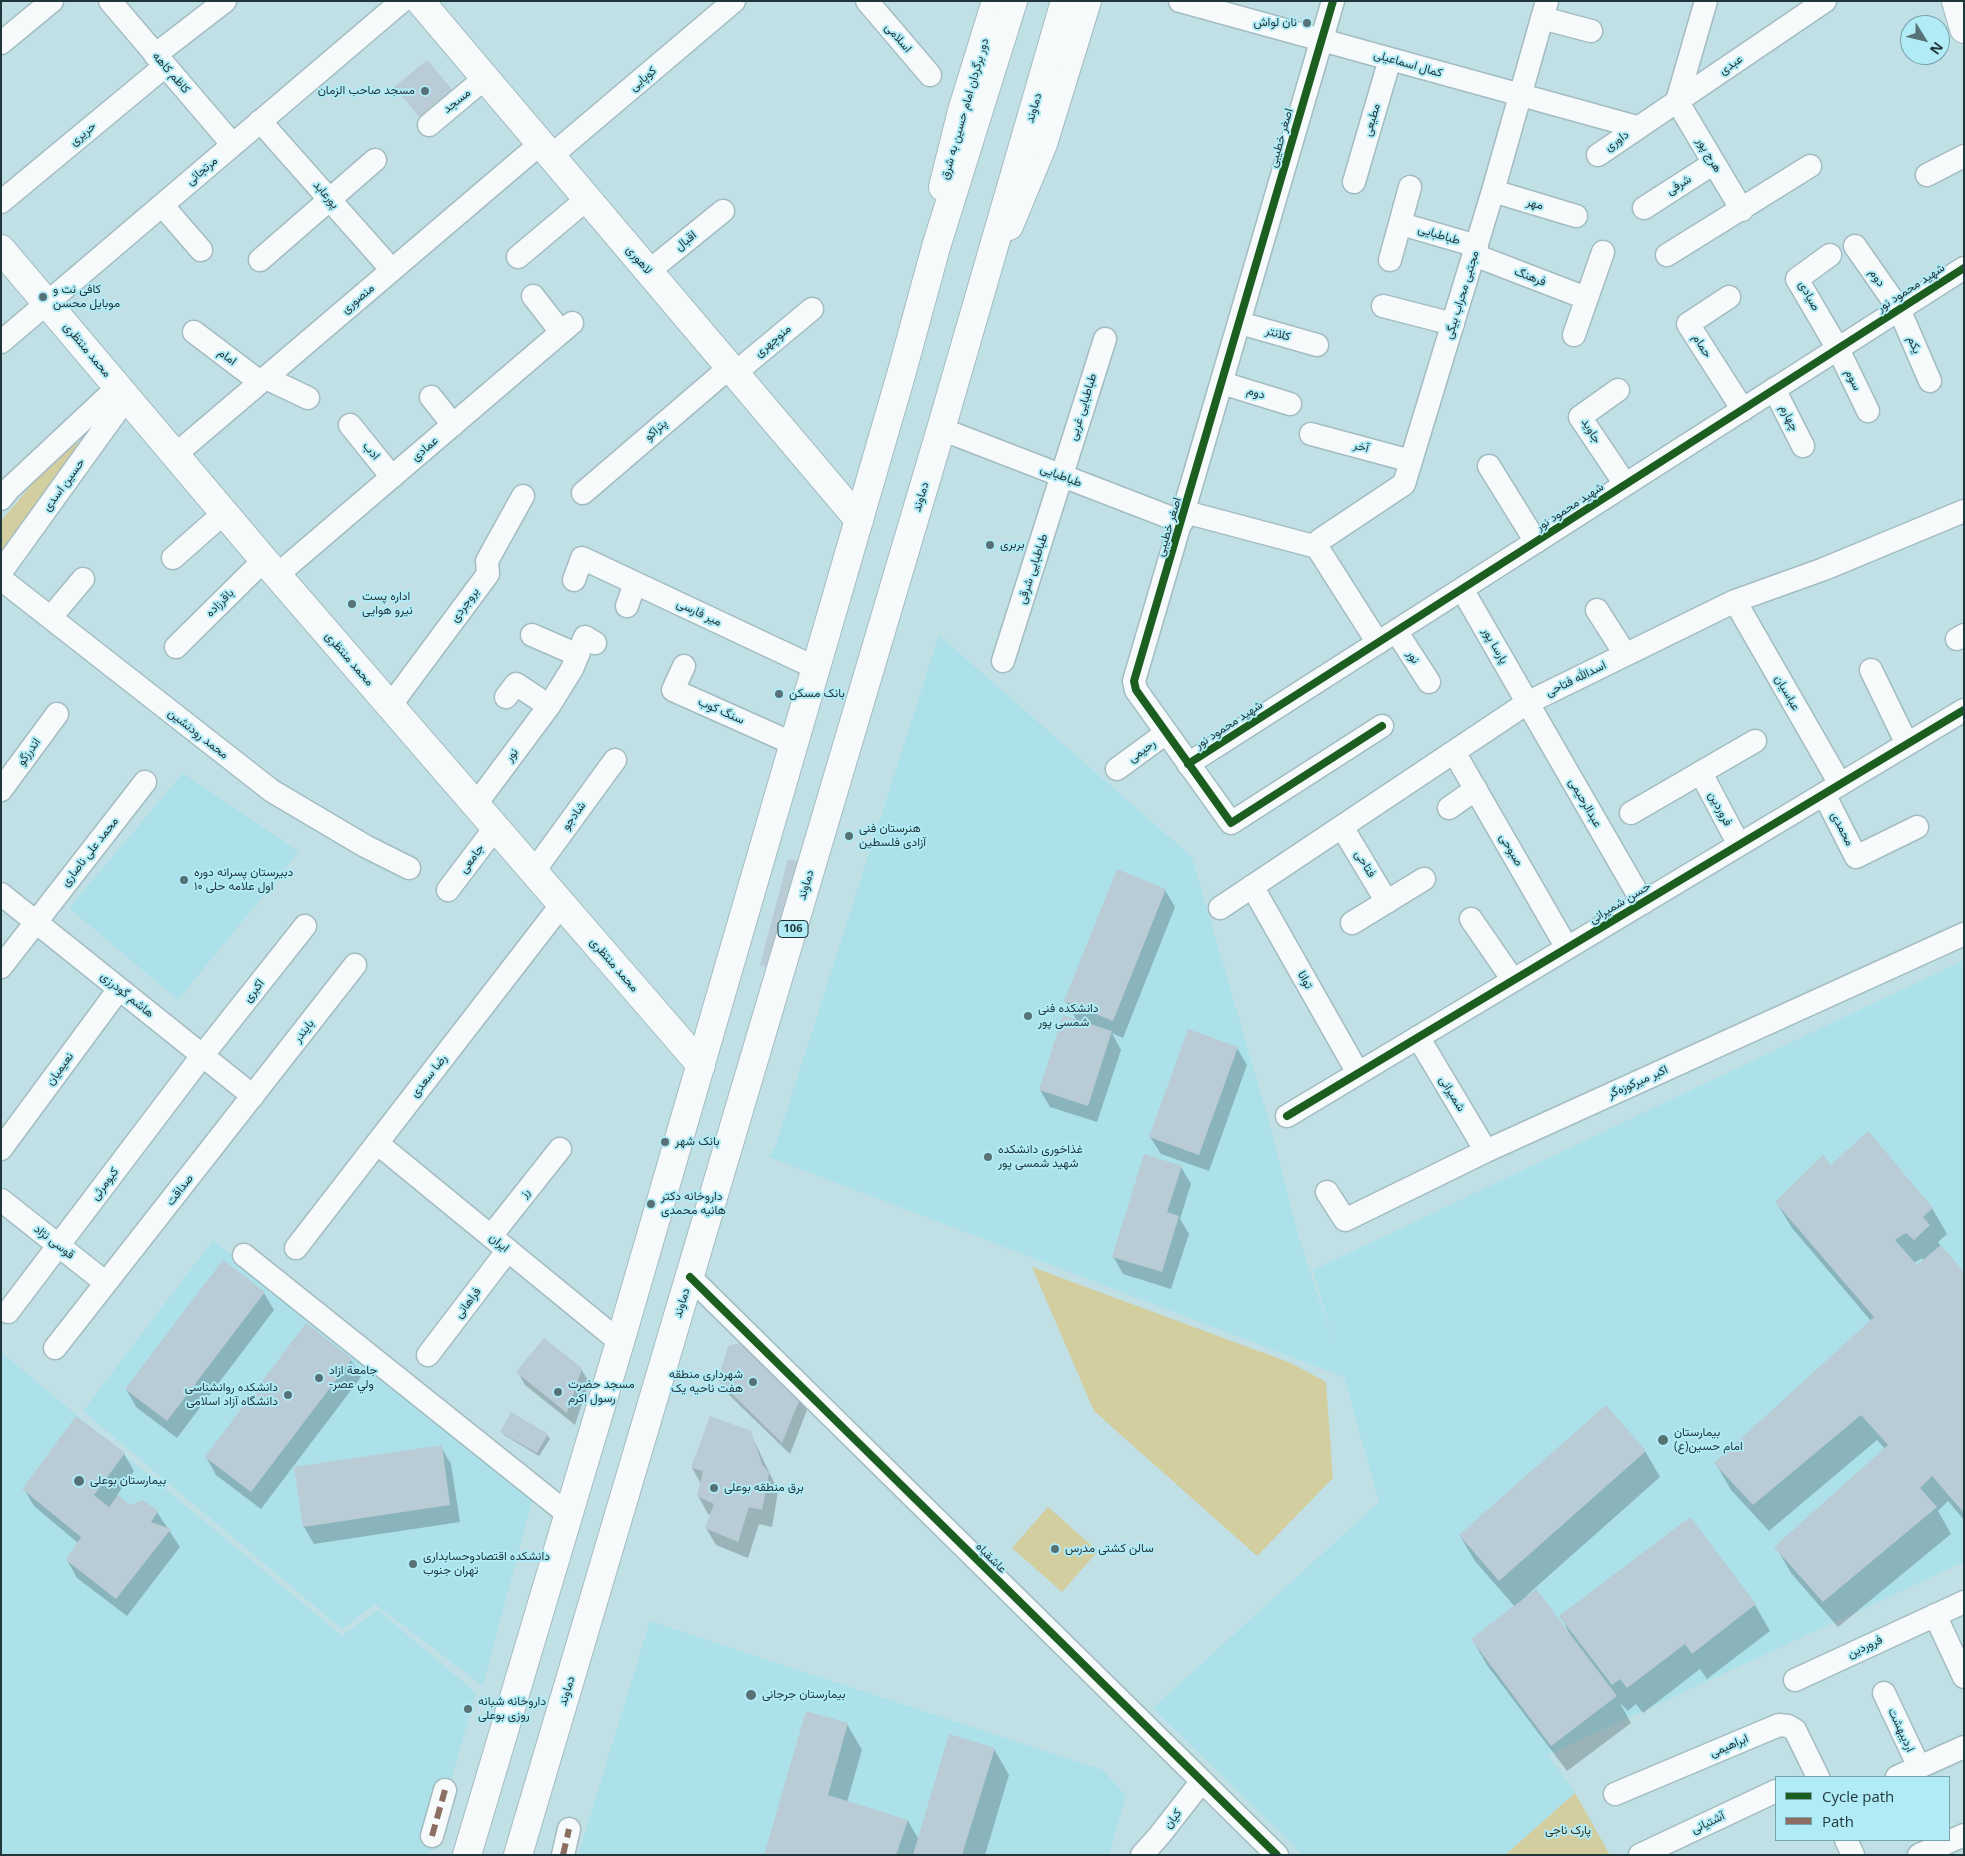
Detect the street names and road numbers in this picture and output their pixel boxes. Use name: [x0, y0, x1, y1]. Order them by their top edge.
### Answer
street label: اسلامی: [881, 20, 915, 56]
street label: دور برگردان امام حسین به شرق: [938, 37, 992, 181]
street label: کمال اسماعیلی: [1372, 47, 1444, 81]
street label: کاظم کاهه: [149, 49, 193, 97]
street label: عبدی: [1717, 52, 1745, 78]
street label: کوپایی: [627, 64, 659, 94]
street label: مسجد: [440, 86, 474, 116]
street label: دماوند: [1023, 91, 1045, 125]
street label: مطیعی: [1360, 102, 1384, 138]
street label: اصغر خطیبی: [1266, 107, 1296, 169]
street label: حریری: [67, 119, 99, 149]
street label: داوری: [1602, 127, 1632, 155]
street label: هرج پور: [1693, 135, 1725, 175]
street label: مرتجائی: [183, 154, 221, 188]
street label: شرفی: [1664, 172, 1694, 198]
street label: پورعابد: [310, 178, 342, 212]
street label: مهر: [1525, 195, 1545, 213]
street label: طباطبایی: [1416, 222, 1462, 248]
street label: اقبال: [672, 228, 700, 254]
street label: لاهوری: [623, 243, 655, 277]
street label: مجتبی محراب بیگی: [1442, 249, 1482, 341]
street label: شهید محمود نور: [1874, 261, 1948, 315]
street label: فرهنگ: [1512, 264, 1548, 290]
street label: دوم: [1866, 266, 1888, 290]
street label: صیادی: [1795, 279, 1823, 313]
street label: منصوری: [339, 281, 377, 317]
street label: محمد منتظری: [60, 320, 114, 380]
street label: منوچهری: [752, 322, 794, 360]
street label: کلانتر: [1264, 324, 1292, 344]
street label: حمام: [1689, 332, 1715, 360]
street label: یکم: [1904, 334, 1924, 356]
street label: امام: [215, 345, 239, 369]
street label: سوم: [1842, 367, 1864, 393]
street label: طباطبایی غربی: [1066, 372, 1100, 442]
street label: دوم: [1245, 383, 1267, 403]
street label: چهارم: [1776, 402, 1802, 434]
street label: پتراکو: [642, 416, 670, 444]
street label: جاوید: [1578, 416, 1604, 446]
street label: عمادی: [409, 434, 441, 464]
street label: آخر: [1352, 438, 1370, 456]
street label: ادب: [359, 439, 383, 463]
street label: حسین اسدی: [40, 456, 88, 514]
street label: طباطبایی: [1038, 462, 1084, 490]
street label: دماوند: [910, 480, 932, 514]
street label: شهید محمود نور: [1533, 480, 1607, 534]
street label: اصغر خطیبی: [1153, 496, 1185, 558]
street label: طباطبایی شرقی: [1015, 532, 1051, 606]
street label: بروجردی: [448, 585, 482, 625]
street label: باقرزاده: [203, 586, 237, 620]
street label: میر فارسی: [674, 596, 724, 630]
street label: پارسا پور: [1479, 625, 1511, 667]
street label: محمد منتظری: [322, 629, 376, 689]
street label: نور: [1403, 648, 1423, 666]
street label: اسدالله فتاحی: [1543, 658, 1609, 700]
street label: عباسیان: [1771, 673, 1803, 713]
street label: سنگ کوب: [696, 694, 746, 728]
street label: شهید محمود نور: [1192, 698, 1266, 752]
street label: محمد رودنشین: [165, 706, 231, 762]
street label: اندرزگو: [14, 736, 44, 768]
street label: رحیمی: [1125, 736, 1159, 766]
street label: نور: [502, 746, 522, 764]
street label: عبدالرحیمی: [1565, 776, 1605, 830]
street label: فروردین: [1705, 789, 1735, 829]
street label: شادجو: [559, 799, 589, 833]
street label: محمدی: [1827, 810, 1857, 848]
street label: محمد علی ناصاری: [58, 814, 122, 890]
street label: صبوحی: [1496, 831, 1526, 869]
street label: جامعی: [457, 842, 487, 876]
street label: فتاحی: [1351, 848, 1379, 880]
street label: دماوند: [795, 868, 817, 902]
street label: حسن شمیرانی: [1587, 879, 1653, 927]
road number: 106: [778, 921, 808, 938]
street label: محمد منتظری: [587, 935, 641, 995]
street label: توانا: [1294, 968, 1316, 992]
street label: هاشم گودرزی: [97, 969, 157, 1021]
street label: اکبری: [241, 977, 267, 1005]
street label: بایندر: [291, 1017, 317, 1045]
street label: نعیمیان: [43, 1050, 77, 1088]
street label: رضا سعدی: [408, 1052, 450, 1100]
street label: اکبر میرکوزه‌گر: [1606, 1062, 1670, 1102]
street label: شمیرانی: [1436, 1074, 1468, 1114]
street label: کیومرثی: [88, 1165, 122, 1203]
street label: صداقت: [163, 1171, 197, 1209]
street label: رز: [517, 1185, 533, 1201]
street label: قوسی نژاد: [31, 1222, 77, 1262]
street label: ایران: [486, 1231, 512, 1255]
street label: فراهانی: [452, 1285, 484, 1321]
street label: دماوند: [671, 1286, 693, 1320]
street label: عاشقباه: [973, 1540, 1009, 1576]
street label: فروردین: [1845, 1633, 1885, 1661]
street label: دماوند: [556, 1674, 578, 1708]
street label: اردیبهشت: [1885, 1706, 1917, 1754]
street label: ابراهیمی: [1708, 1731, 1750, 1761]
street label: کیان: [1161, 1806, 1185, 1832]
street label: آشتیانی: [1689, 1809, 1727, 1837]

